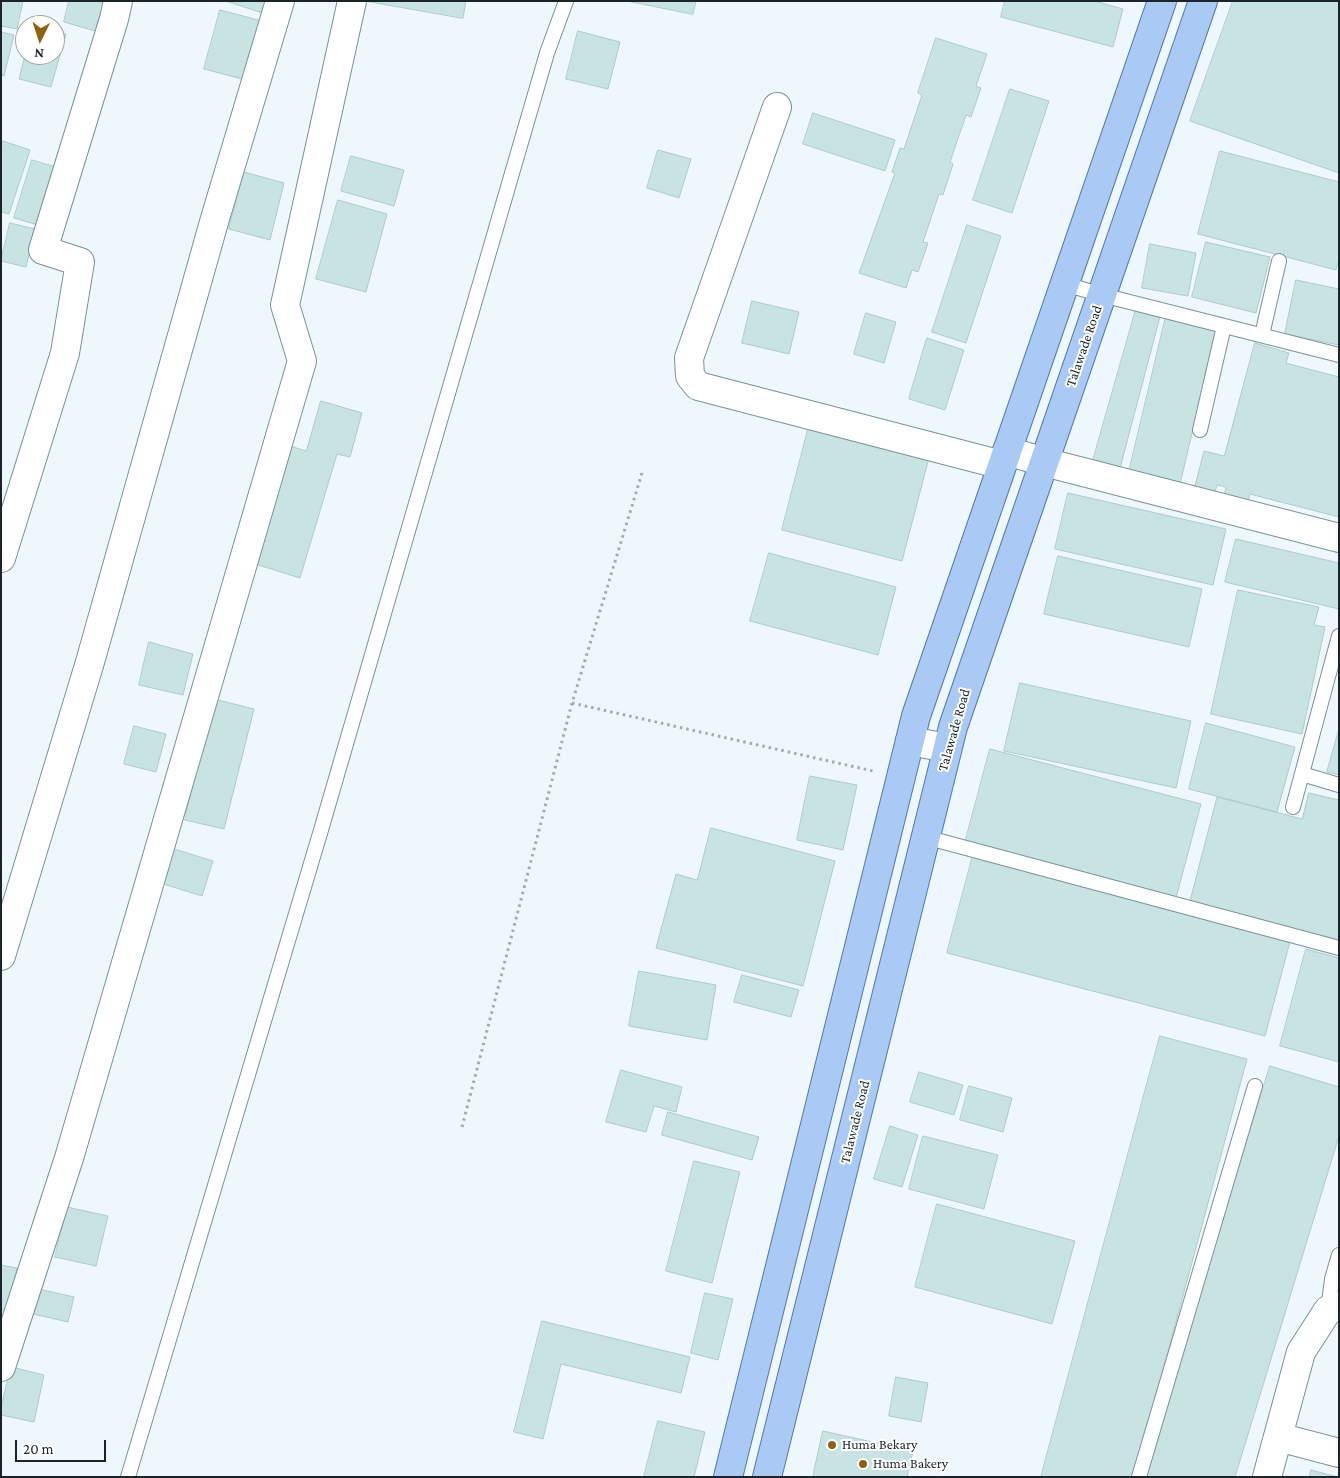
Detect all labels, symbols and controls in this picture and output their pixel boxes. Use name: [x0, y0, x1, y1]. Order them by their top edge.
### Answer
north arrow: [15, 15, 65, 65]
text: N: [34, 46, 44, 62]
street label: Talawade Road: [1062, 303, 1106, 389]
street label: Talawade Road: [934, 687, 974, 773]
street label: Talawade Road: [837, 1079, 873, 1165]
scale bar: [18, 1430, 109, 1462]
place label: Huma Bekary: [842, 1437, 917, 1453]
marker: Huma Bekary: [826, 1439, 838, 1451]
text: 20 m: [23, 1441, 54, 1457]
place label: Huma Bakery: [873, 1456, 948, 1472]
marker: Huma Bakery: [857, 1458, 869, 1470]

